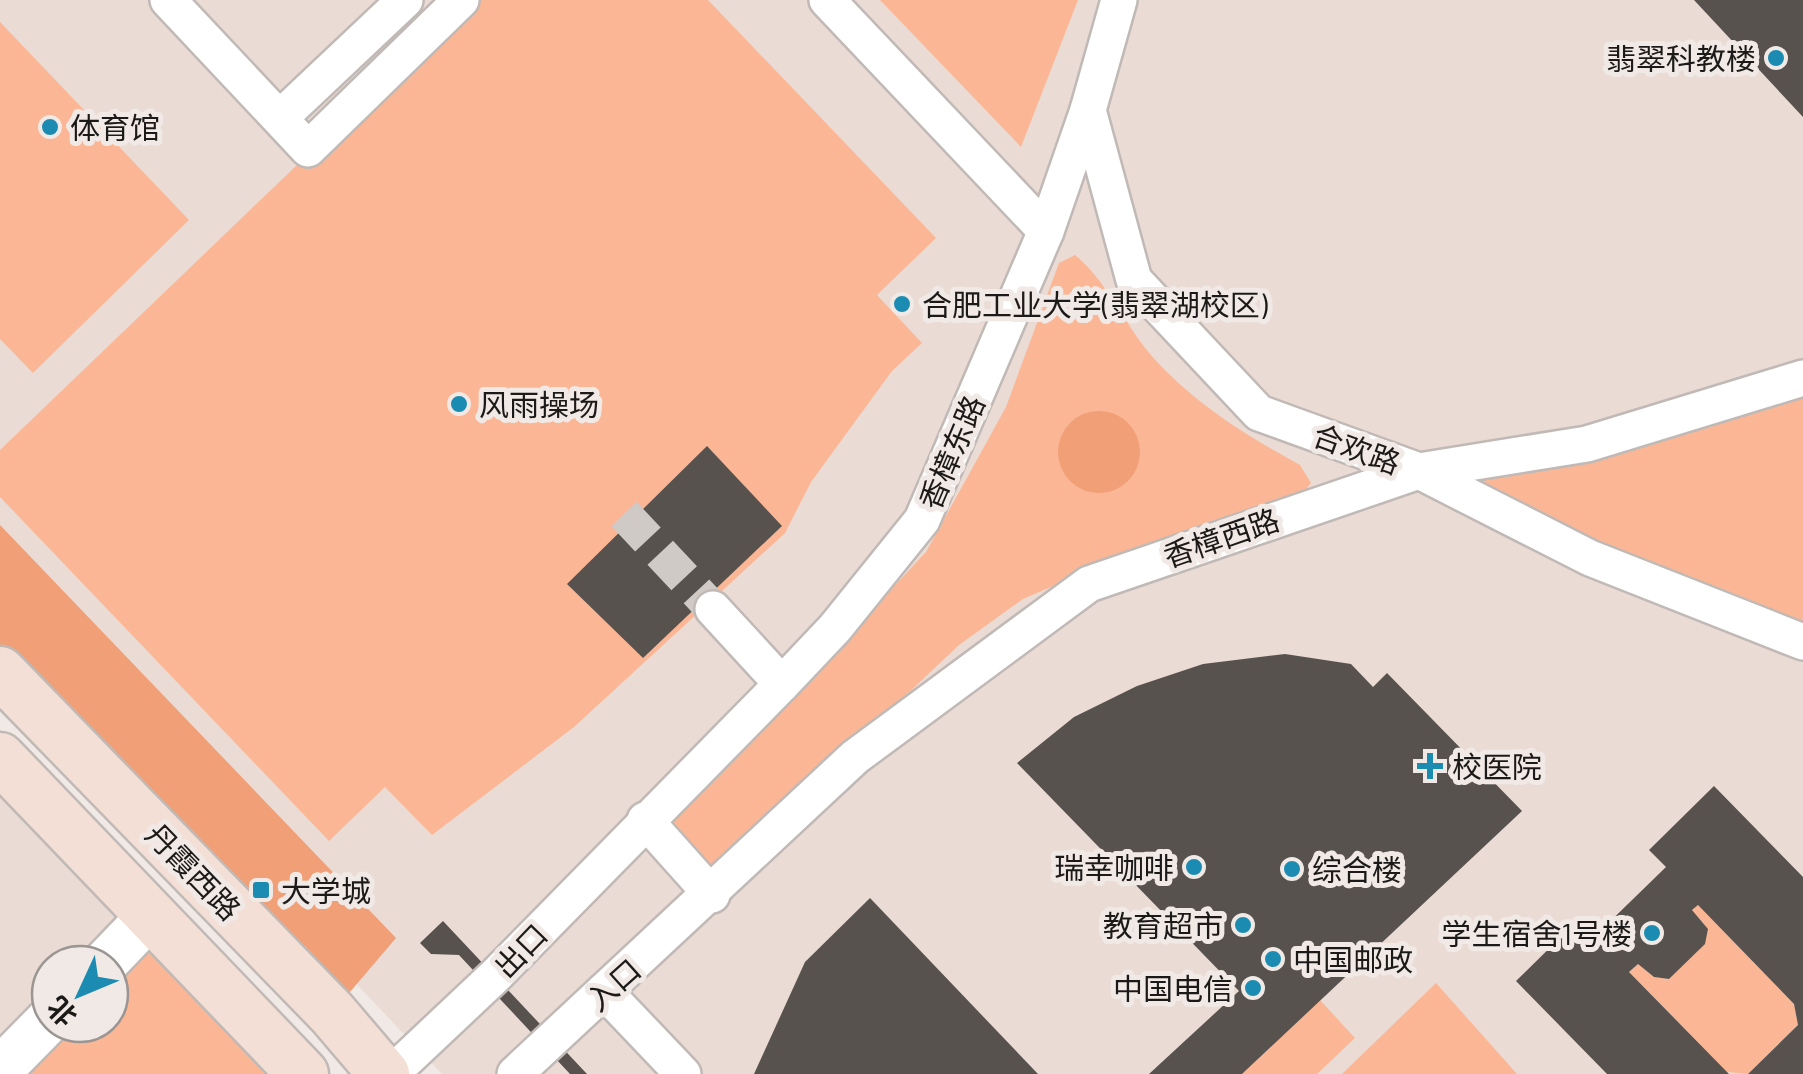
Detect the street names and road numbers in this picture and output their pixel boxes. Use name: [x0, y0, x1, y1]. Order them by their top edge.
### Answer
street label: 香樟东路: [911, 390, 991, 514]
street label: 合欢路: [1309, 416, 1405, 480]
street label: 香樟西路: [1158, 500, 1284, 574]
street label: 丹霞西路: [139, 815, 249, 927]
street label: 出口: [486, 916, 554, 984]
street label: 入口: [579, 951, 647, 1017]

